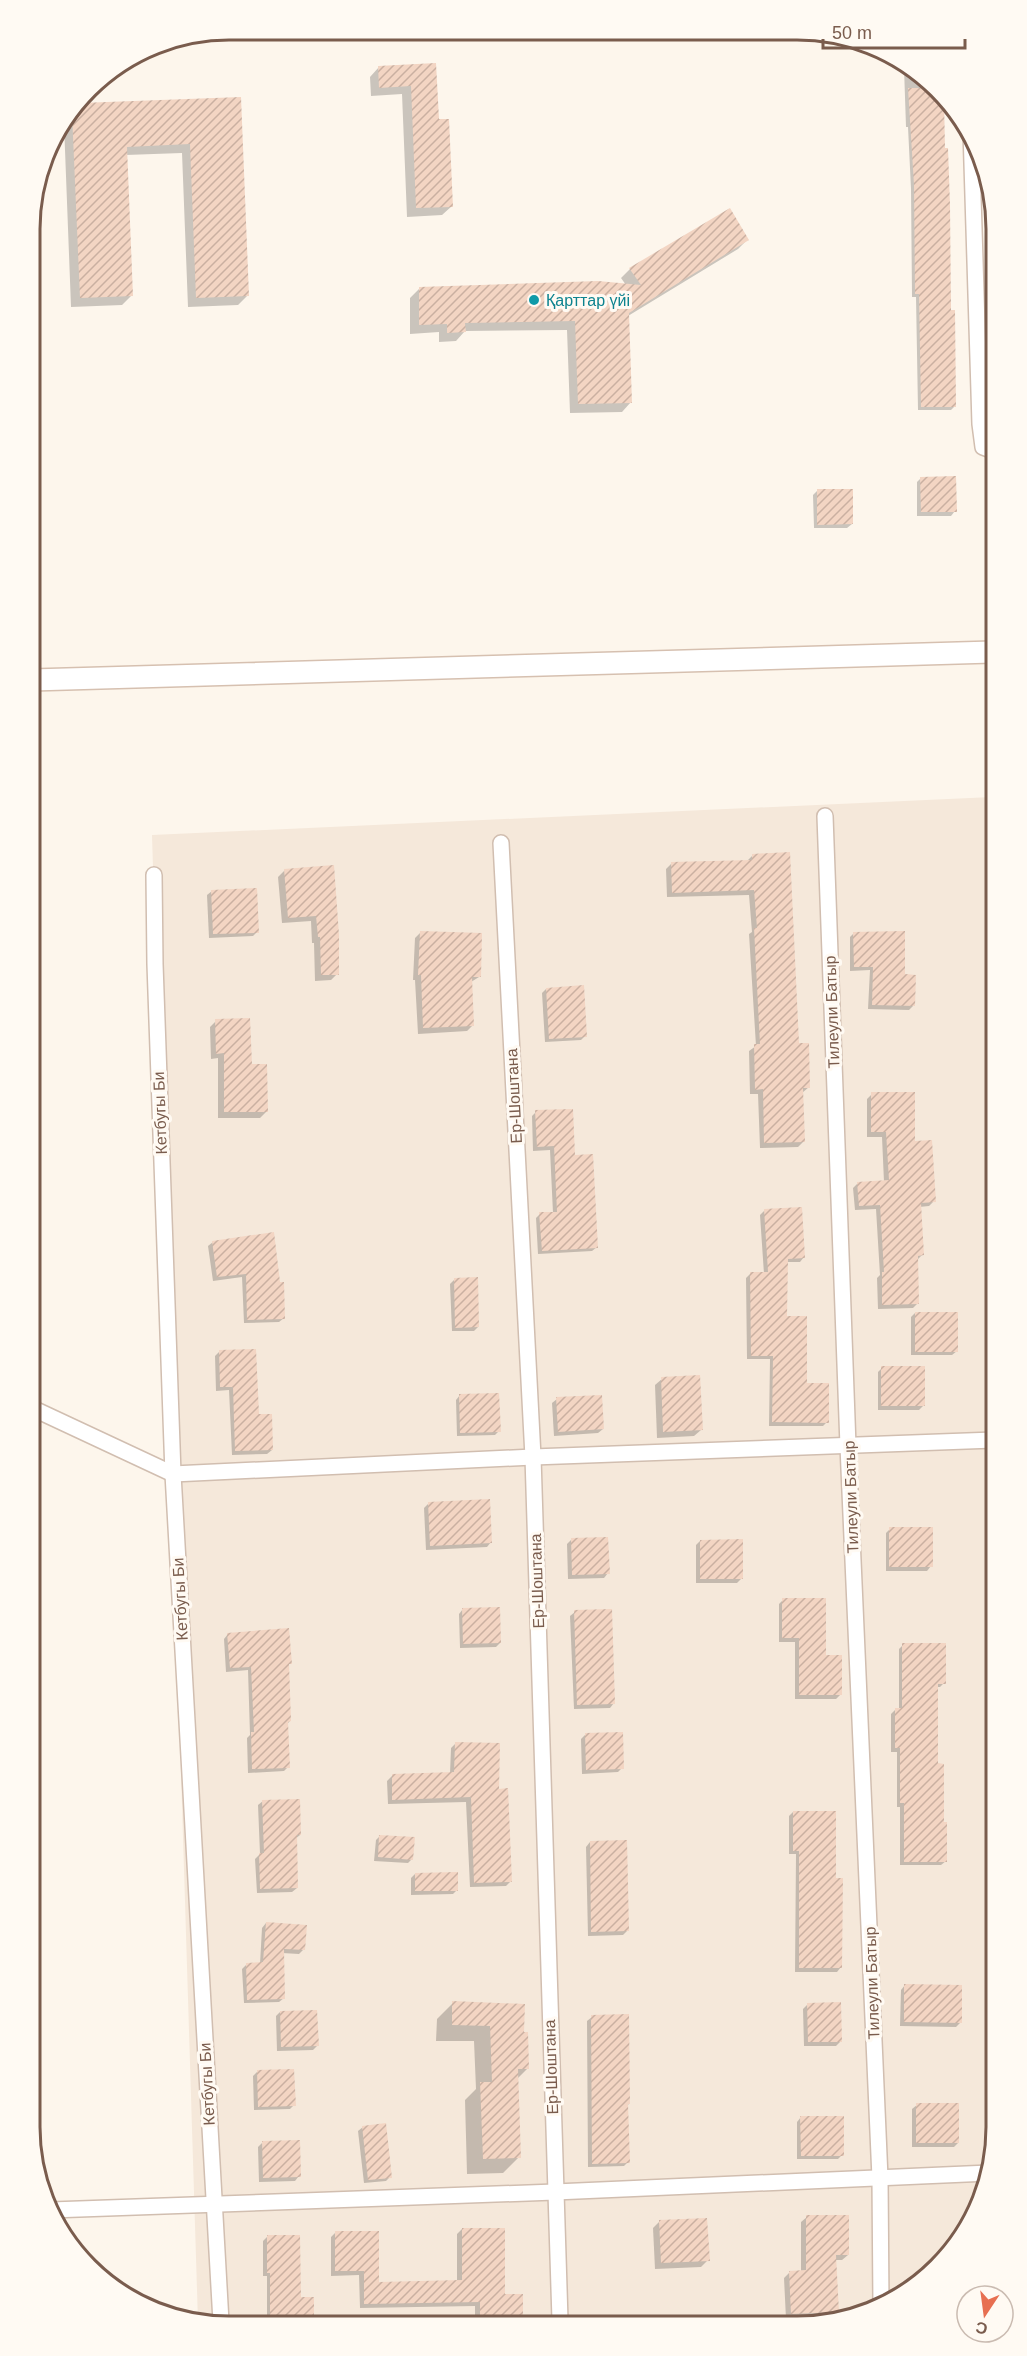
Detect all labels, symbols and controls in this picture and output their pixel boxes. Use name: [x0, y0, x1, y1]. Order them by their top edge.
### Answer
scale bar: [823, 12, 966, 50]
text: 50 m: [832, 23, 872, 43]
place label: Қарттар үйі: [546, 292, 630, 309]
marker: Қарттар үйі: [527, 293, 541, 307]
street label: Тилеули Батыр: [822, 955, 842, 1069]
street label: Ер-Шоштана: [503, 1048, 525, 1144]
street label: Кетбугы Би: [150, 1071, 170, 1155]
street label: Тилеули Батыр: [841, 1440, 861, 1554]
street label: Ер-Шоштана: [527, 1533, 547, 1629]
street label: Кетбугы Би: [169, 1557, 191, 1641]
street label: Тилеули Батыр: [862, 1926, 882, 2040]
street label: Ер-Шоштана: [541, 2019, 561, 2115]
street label: Кетбугы Би: [196, 2042, 218, 2126]
north arrow: [955, 2284, 1015, 2344]
text: С: [974, 2318, 989, 2338]

